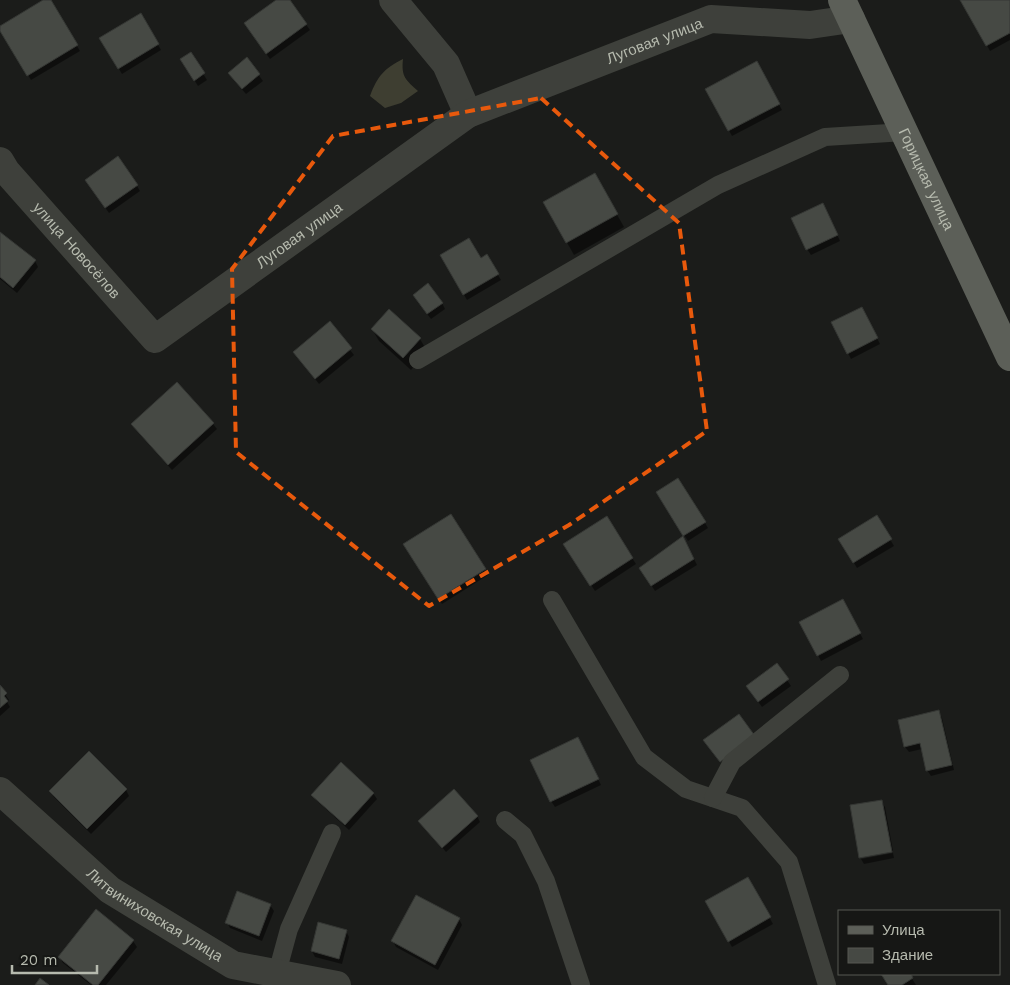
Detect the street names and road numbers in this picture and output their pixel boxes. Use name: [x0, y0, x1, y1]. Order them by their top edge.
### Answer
street label: Луговая улица: [604, 14, 706, 68]
street label: Горицкая улица: [895, 125, 958, 234]
street label: Луговая улица: [253, 198, 346, 272]
street label: улица Новосёлов: [29, 199, 124, 302]
street label: Литвиниховская улица: [83, 864, 227, 966]

